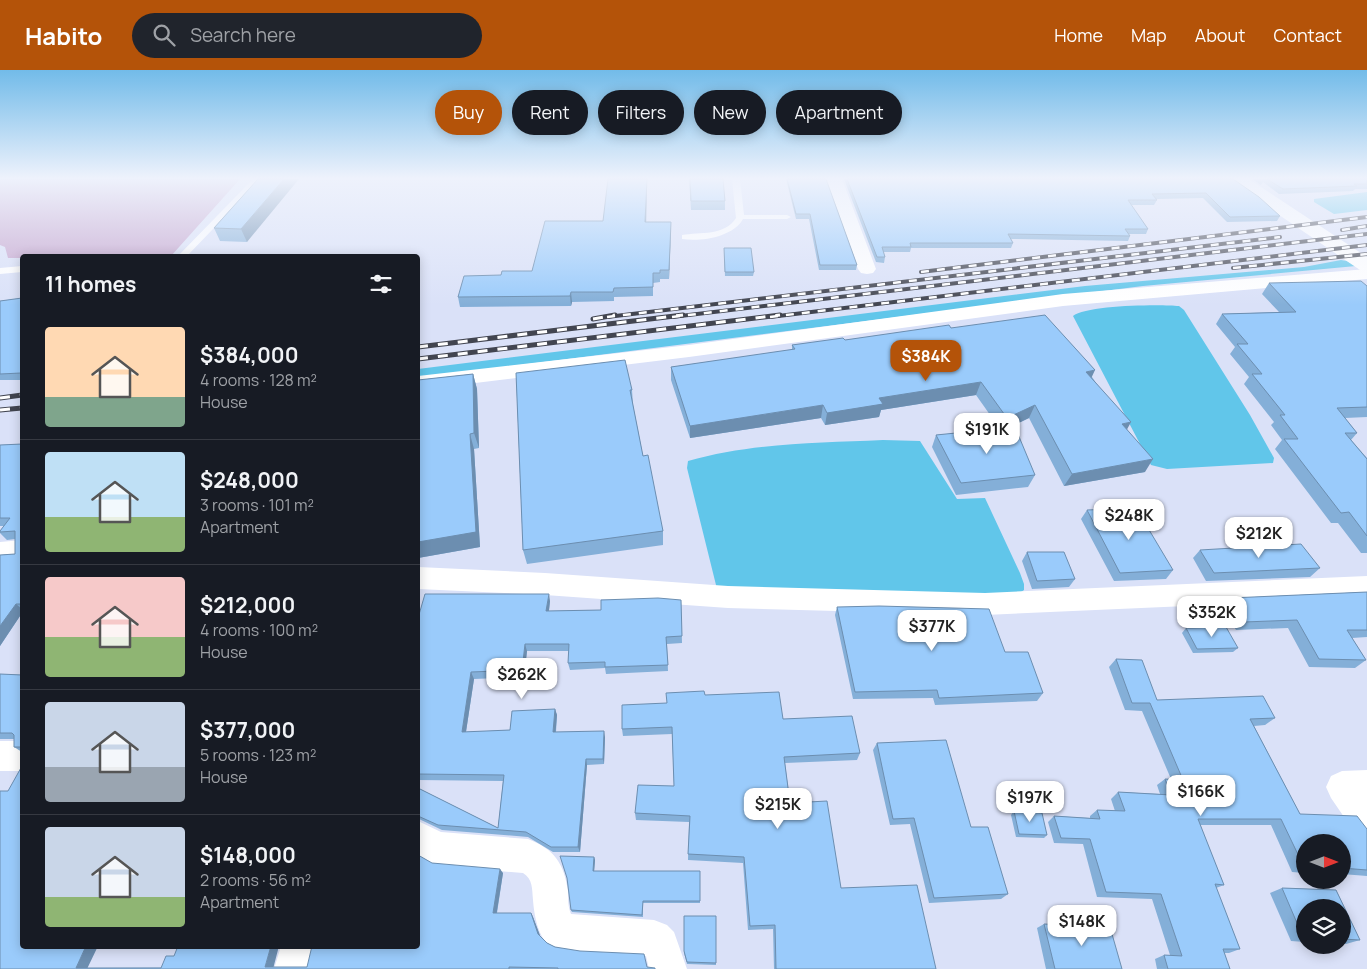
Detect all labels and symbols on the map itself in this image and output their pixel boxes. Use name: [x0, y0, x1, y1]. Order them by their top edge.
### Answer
pin: $384K: [891, 340, 961, 382]
pin: $191K: [952, 412, 1022, 455]
pin: $248K: [1094, 498, 1164, 541]
pin: $212K: [1224, 516, 1294, 559]
pin: $352K: [1177, 596, 1247, 638]
pin: $377K: [897, 610, 967, 652]
pin: $262K: [487, 658, 557, 700]
pin: $166K: [1166, 774, 1236, 817]
pin: $197K: [995, 780, 1065, 823]
pin: $215K: [743, 788, 813, 830]
north arrow: [1296, 834, 1351, 889]
pin: $148K: [1047, 904, 1117, 947]

